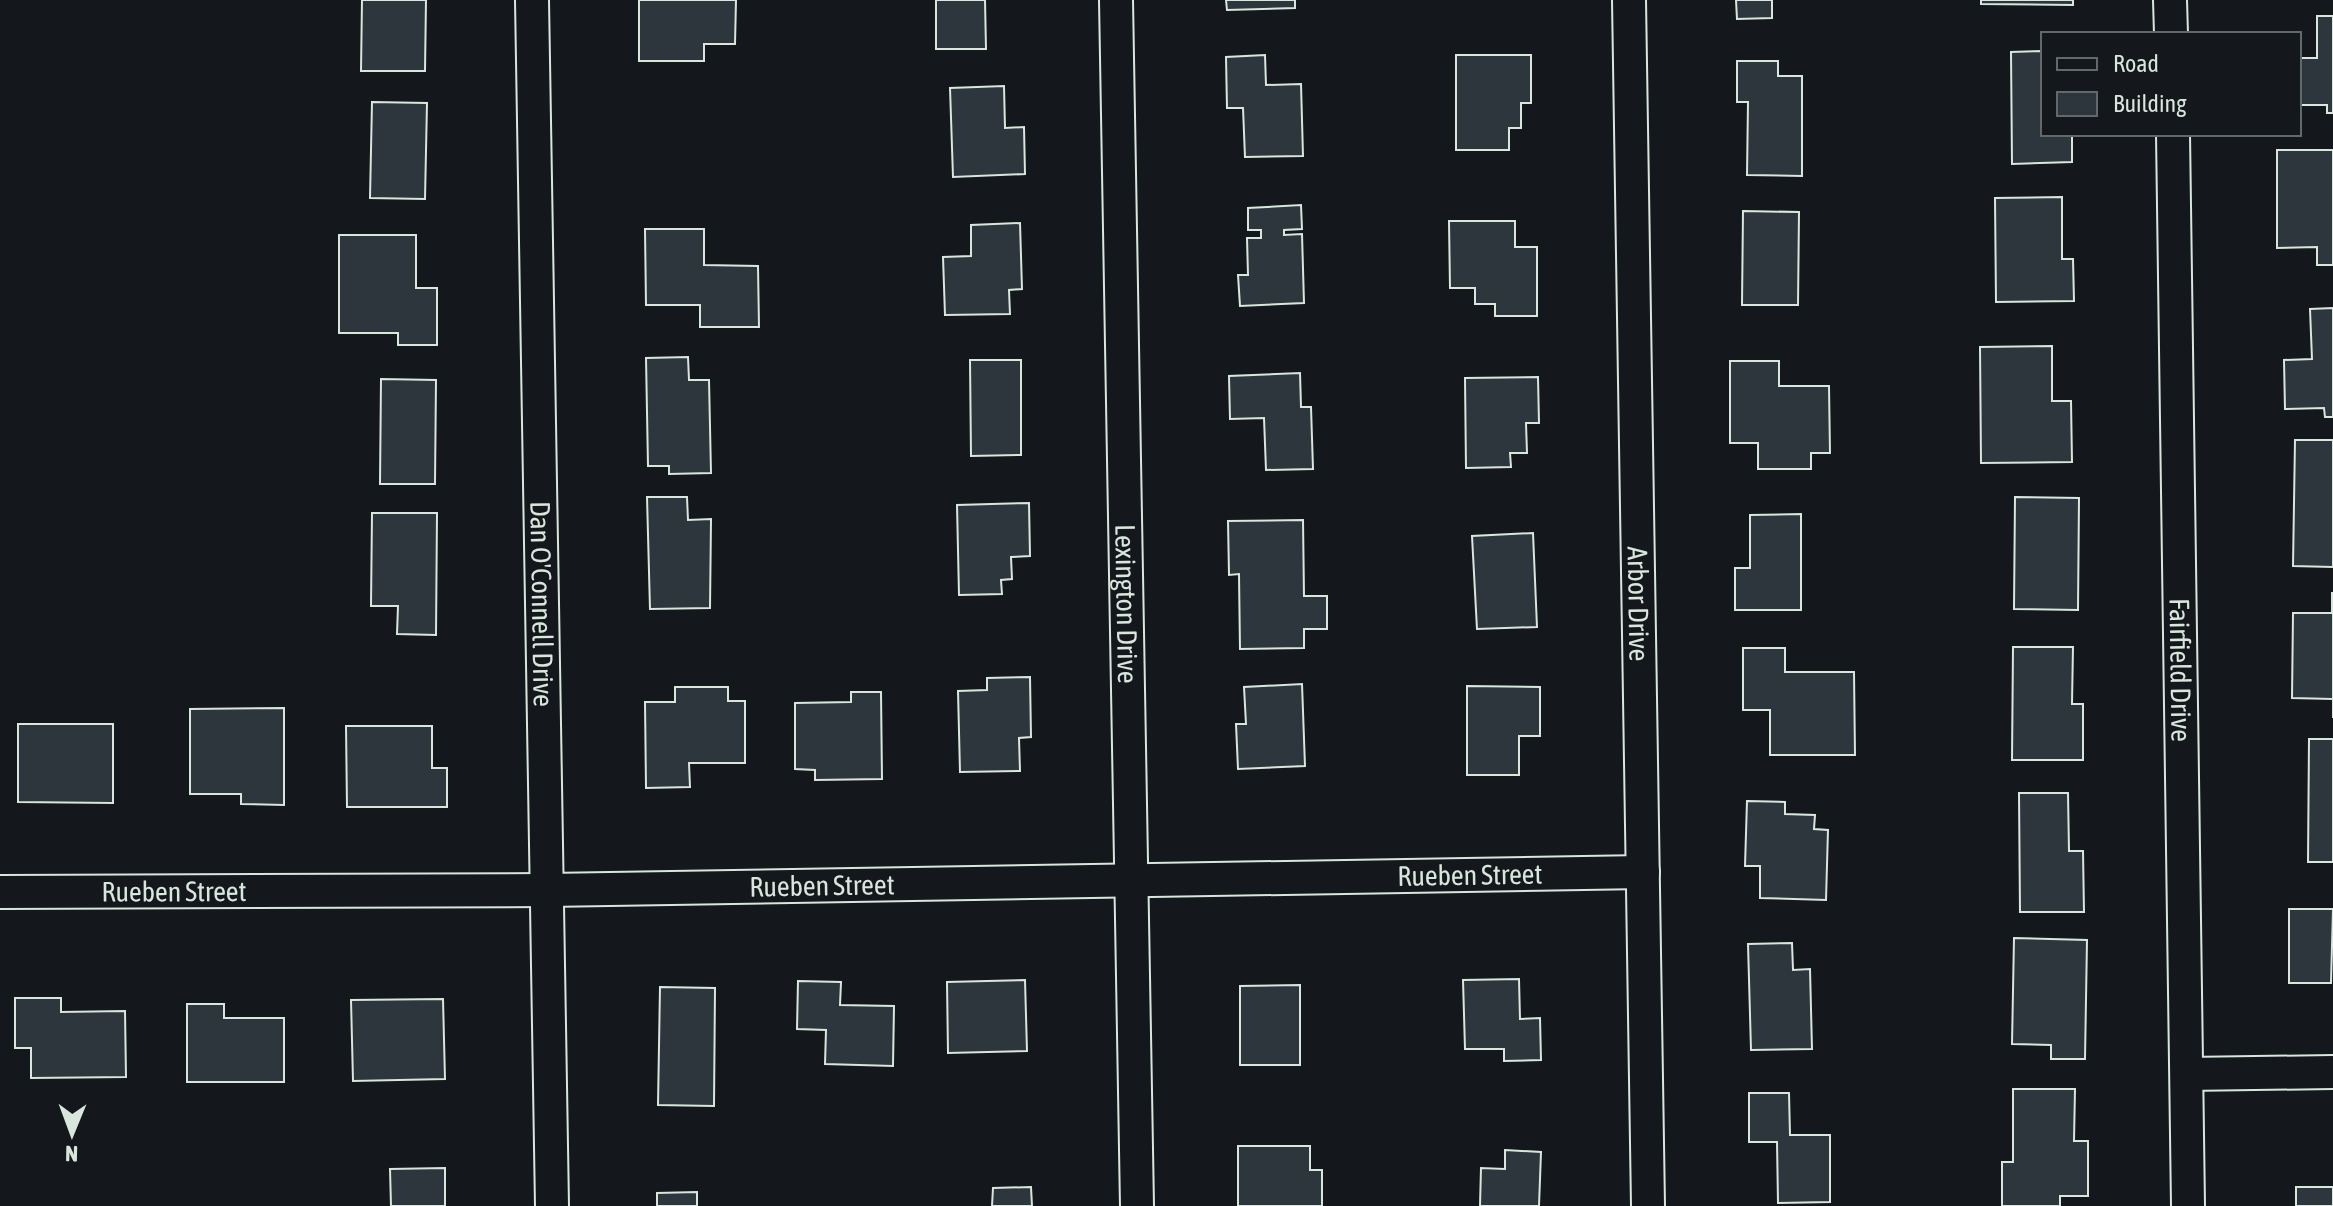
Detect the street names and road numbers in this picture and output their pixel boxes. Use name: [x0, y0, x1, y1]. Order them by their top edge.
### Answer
street label: Dan O'Connell Drive: [524, 501, 560, 707]
street label: Lexington Drive: [1109, 524, 1144, 684]
street label: Arbor Drive: [1622, 546, 1655, 662]
street label: Fairfield Drive: [2163, 598, 2198, 742]
street label: Rueben Street: [1397, 858, 1543, 892]
street label: Rueben Street: [749, 868, 895, 903]
street label: Rueben Street: [101, 875, 247, 908]

